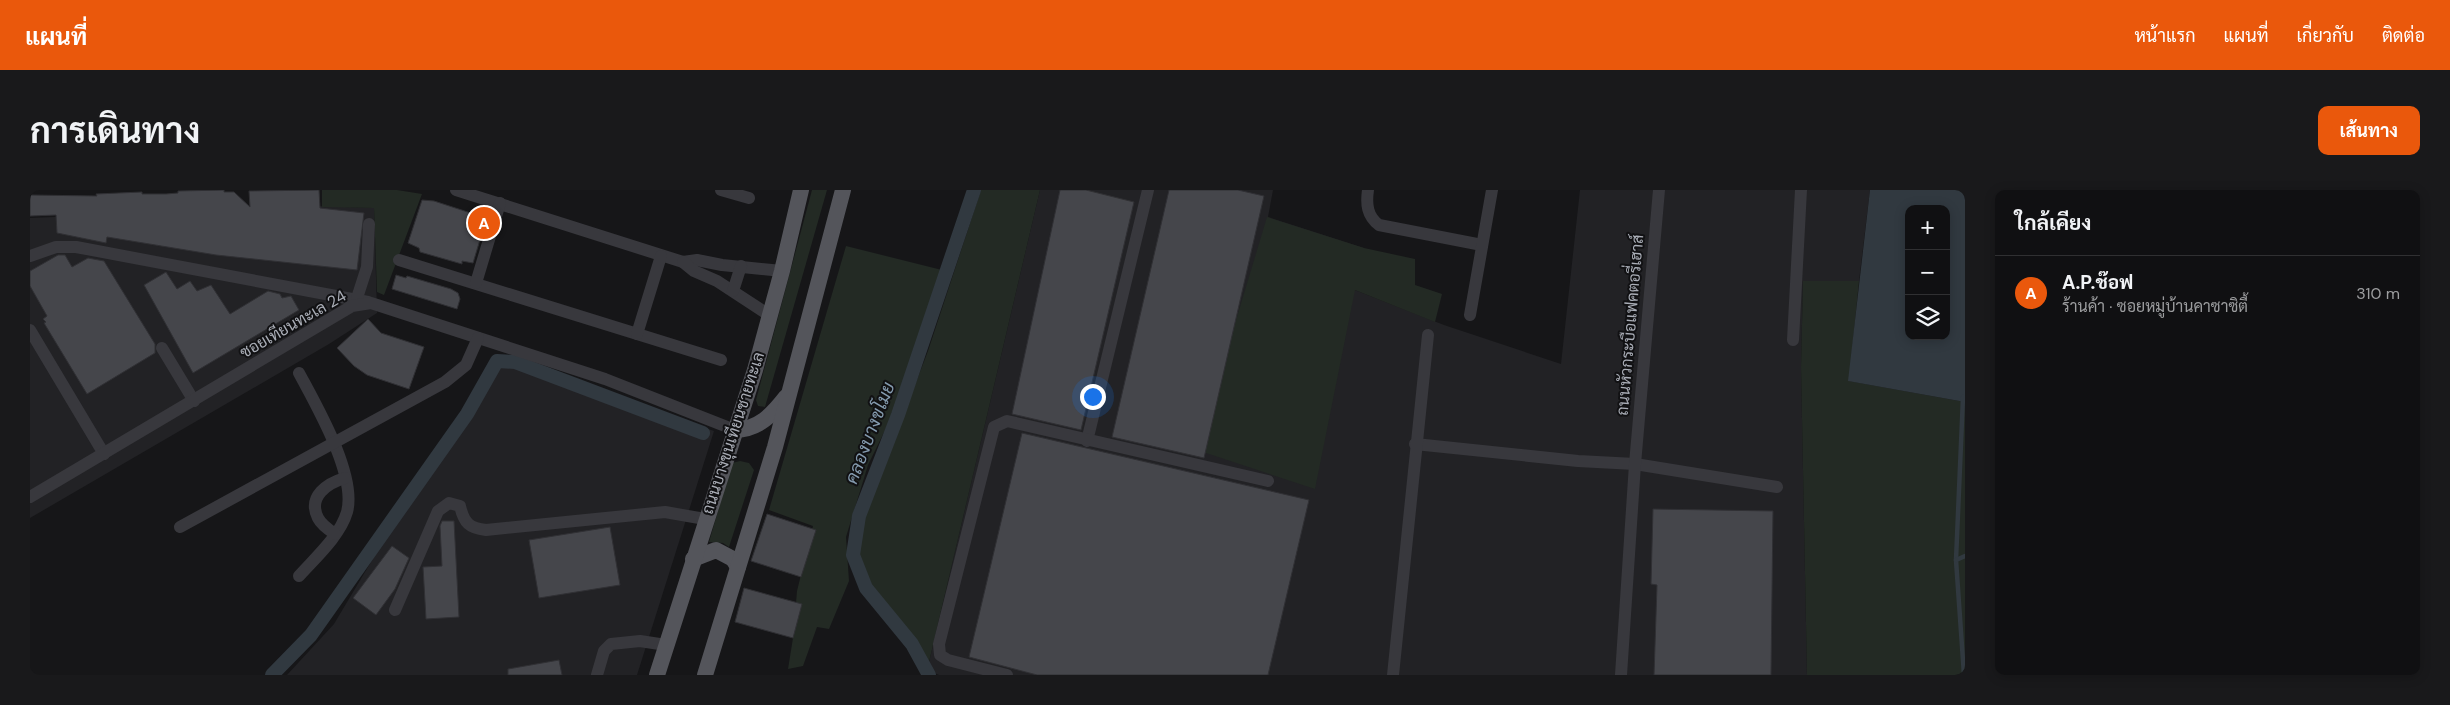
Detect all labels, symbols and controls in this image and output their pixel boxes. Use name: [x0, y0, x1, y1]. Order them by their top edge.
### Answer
text: แผนที่: [25, 21, 87, 52]
text: หน้าแรก: [2134, 24, 2196, 48]
text: แผนที่: [2224, 24, 2268, 48]
text: เกี่ยวกับ: [2296, 24, 2354, 48]
text: ติดต่อ: [2382, 24, 2425, 48]
button: เส้นทาง: [2318, 106, 2420, 155]
text: การเดินทาง: [30, 108, 200, 154]
pin: A: [468, 204, 500, 242]
map controls: [1905, 205, 1950, 340]
button: +: [1905, 205, 1950, 250]
text: ใกล้เคียง: [2015, 209, 2091, 237]
street label: ถนนหัวกระบือแฟคตอรี่เฮาส์: [1608, 233, 1648, 416]
button: −: [1905, 250, 1950, 295]
text: A.P.ช๊อฟ: [2062, 270, 2133, 295]
text: A: [2025, 283, 2037, 304]
text: 310 m: [2356, 283, 2400, 304]
street label: ซอยเทียนทะเล 24: [236, 284, 350, 363]
button: layers: [1905, 295, 1950, 340]
text: ร้านค้า · ซอยหมู่บ้านคาซาซิตี้: [2062, 296, 2248, 317]
street label: ถนนบางขุนเทียนชายทะเล: [696, 349, 770, 517]
water label: คลองบางขโมย: [839, 378, 900, 487]
your location: [1080, 384, 1106, 410]

